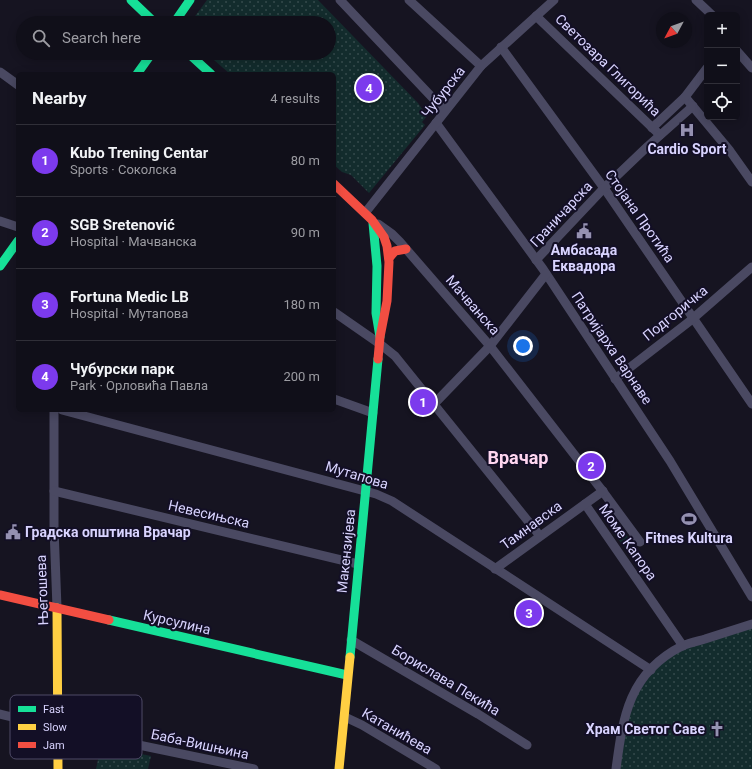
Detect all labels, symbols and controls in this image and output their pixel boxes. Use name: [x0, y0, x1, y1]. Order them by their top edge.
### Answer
street label: Светозара Глигорића: [552, 11, 664, 119]
north arrow: [656, 12, 692, 48]
map controls: [704, 12, 740, 120]
button: +: [704, 12, 740, 48]
search box: [16, 16, 336, 60]
icon: search: [30, 27, 52, 49]
text: Search here: [62, 29, 141, 47]
button: −: [704, 48, 740, 84]
street label: Чубурска: [418, 63, 468, 121]
pin: 4: [356, 73, 382, 103]
button: locate: [704, 84, 740, 120]
text: Nearby: [32, 88, 87, 108]
text: 4 results: [270, 91, 320, 106]
hospital icon: Cardio Sport: [678, 121, 696, 139]
place label: Cardio Sport: [647, 141, 727, 157]
text: Kubo Trening Centar: [70, 144, 208, 162]
text: 1: [41, 153, 49, 168]
text: 80 m: [291, 153, 320, 168]
text: Sports · Соколска: [70, 162, 176, 177]
street label: Стојана Протића: [602, 166, 678, 266]
street label: Граничарска: [527, 178, 595, 250]
text: SGB Sretenović: [70, 216, 175, 234]
public building icon: Амбасада Еквадора: [575, 222, 593, 240]
text: 2: [41, 225, 49, 240]
text: 90 m: [291, 225, 320, 240]
text: Hospital · Мачванска: [70, 234, 197, 249]
place label: Амбасада Еквадора: [551, 242, 618, 274]
street label: Мачванска: [443, 272, 503, 338]
street label: Подгоричка: [639, 282, 711, 344]
text: Fortuna Medic LB: [70, 288, 189, 306]
street label: Патријарха Варнаве: [568, 289, 656, 407]
text: 3: [41, 297, 49, 312]
text: 180 m: [283, 297, 320, 312]
text: Hospital · Мутапова: [70, 306, 188, 321]
your location: [513, 336, 533, 356]
text: Чубурски парк: [70, 360, 174, 378]
text: 4: [41, 369, 49, 384]
text: 200 m: [283, 369, 320, 384]
text: Park · Орловића Павла: [70, 378, 208, 393]
pin: 1: [410, 387, 436, 417]
district label: Врачар: [488, 447, 548, 468]
pin: 2: [578, 451, 604, 481]
street label: Мутапова: [324, 458, 390, 492]
street label: Невесињска: [167, 497, 251, 531]
street label: Тамнавска: [497, 497, 565, 553]
street label: Моме Капора: [596, 501, 660, 583]
street label: Макензијева: [334, 508, 358, 594]
sports icon: Fitnes Kultura: [680, 510, 698, 528]
public building icon: Градска општина Врачар: [4, 523, 22, 541]
place label: Градска општина Врачар: [25, 524, 191, 540]
place label: Fitnes Kultura: [645, 530, 733, 546]
street label: Његошева: [33, 554, 51, 626]
pin: 3: [516, 598, 542, 628]
street label: Курсулина: [142, 606, 212, 638]
street label: Борислава Пекића: [389, 641, 503, 719]
legend: [10, 695, 142, 759]
text: Fast: [43, 703, 65, 716]
street label: Катанићева: [359, 705, 435, 757]
church icon: Храм Светог Саве: [708, 720, 726, 738]
text: Slow: [43, 721, 67, 734]
place label: Храм Светог Саве: [586, 721, 705, 737]
street label: Баба-Вишњина: [150, 726, 250, 762]
text: Jam: [43, 739, 65, 752]

